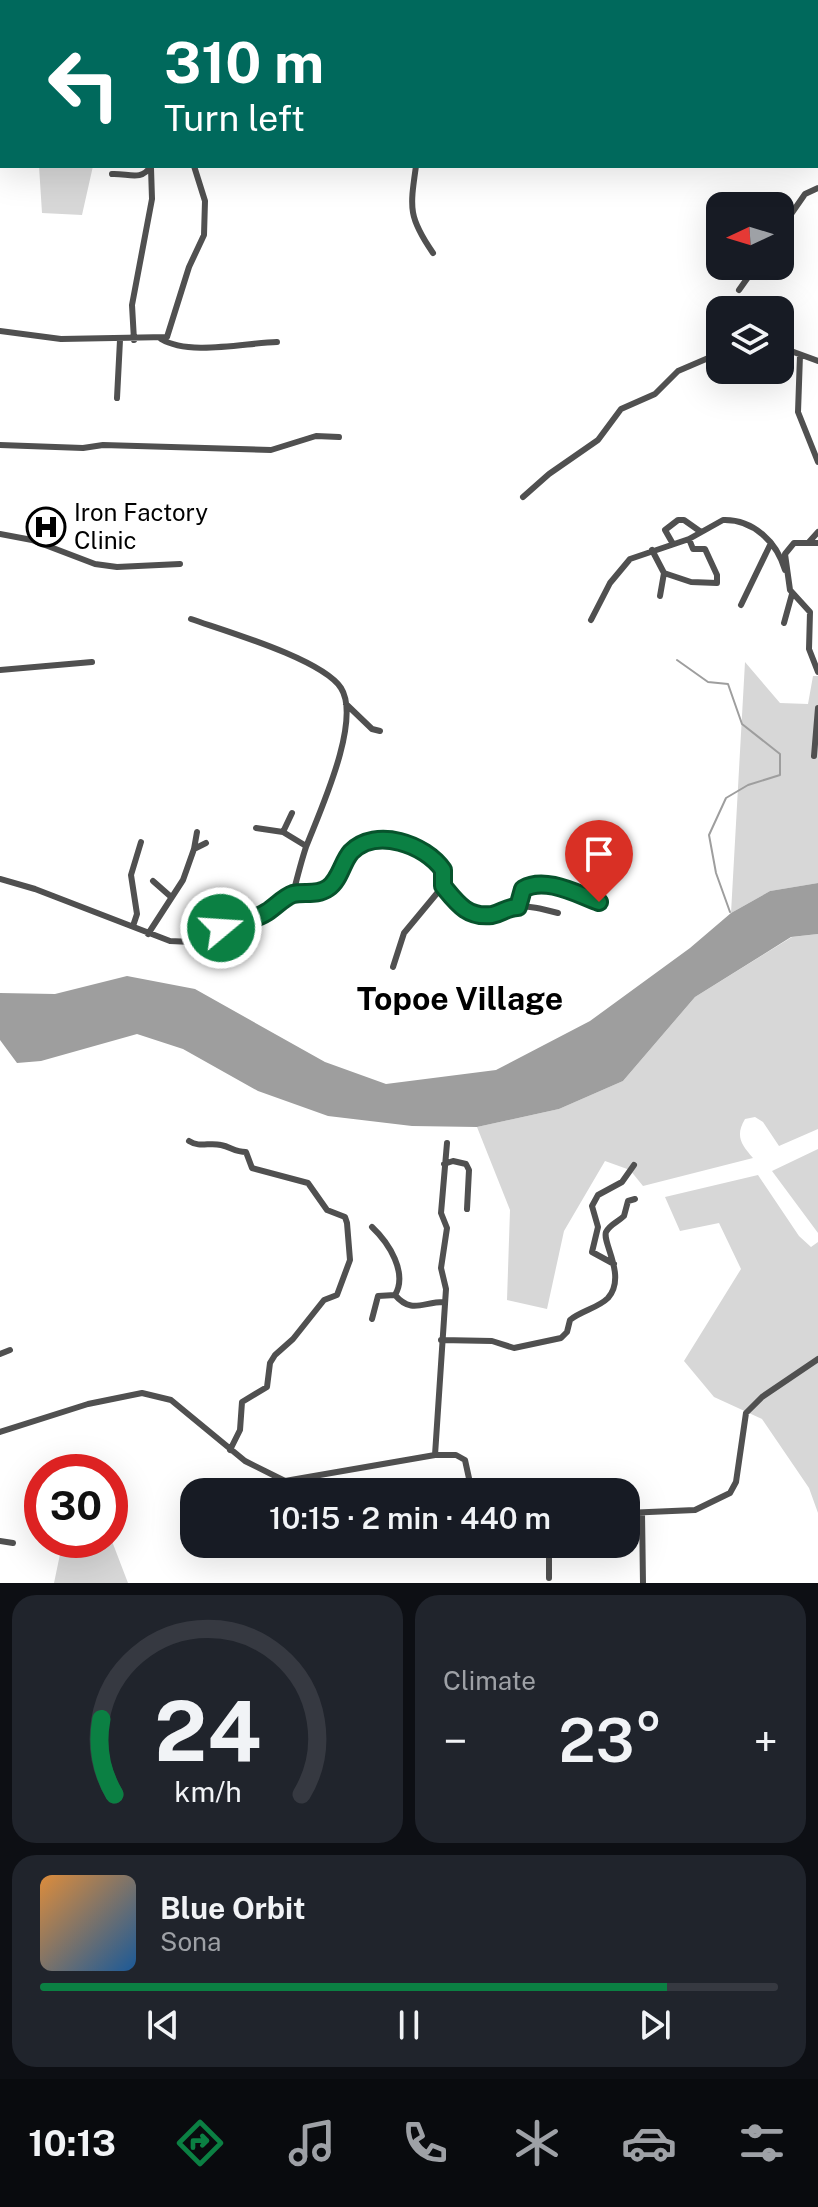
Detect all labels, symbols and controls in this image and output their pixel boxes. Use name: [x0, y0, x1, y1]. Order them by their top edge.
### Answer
text: 310 m: [164, 30, 324, 96]
icon: left: [32, 32, 136, 136]
text: Turn left: [164, 97, 305, 139]
north arrow: [706, 192, 794, 280]
map controls: [706, 192, 794, 384]
button: layers: [706, 296, 794, 384]
place label: Iron Factory Clinic: [74, 498, 208, 554]
hospital icon: Iron Factory Clinic: [25, 506, 67, 548]
pin: [565, 820, 633, 902]
icon: arrive: [577, 832, 621, 876]
position arrow: [179, 886, 263, 970]
district label: Topoe Village: [357, 980, 563, 1017]
speed limit sign: 30: [24, 1454, 128, 1558]
text: 10:15 · 2 min · 440 m: [269, 1500, 551, 1536]
text: Climate: [443, 1665, 536, 1696]
text: 24: [154, 1682, 261, 1780]
text: 23°: [558, 1705, 663, 1776]
text: −: [443, 1715, 467, 1767]
text: +: [754, 1715, 778, 1767]
text: km/h: [174, 1775, 241, 1808]
text: Blue Orbit: [160, 1890, 306, 1926]
text: Sona: [160, 1926, 221, 1957]
icon: previous: [141, 2003, 185, 2047]
icon: pause: [387, 2003, 431, 2047]
icon: next: [633, 2003, 677, 2047]
icon: directions: [172, 2115, 228, 2171]
icon: music: [284, 2115, 340, 2171]
icon: phone: [397, 2115, 453, 2171]
icon: climate: [509, 2115, 565, 2171]
icon: car: [621, 2115, 677, 2171]
icon: filters: [734, 2115, 790, 2171]
text: 10:13: [28, 2122, 116, 2164]

